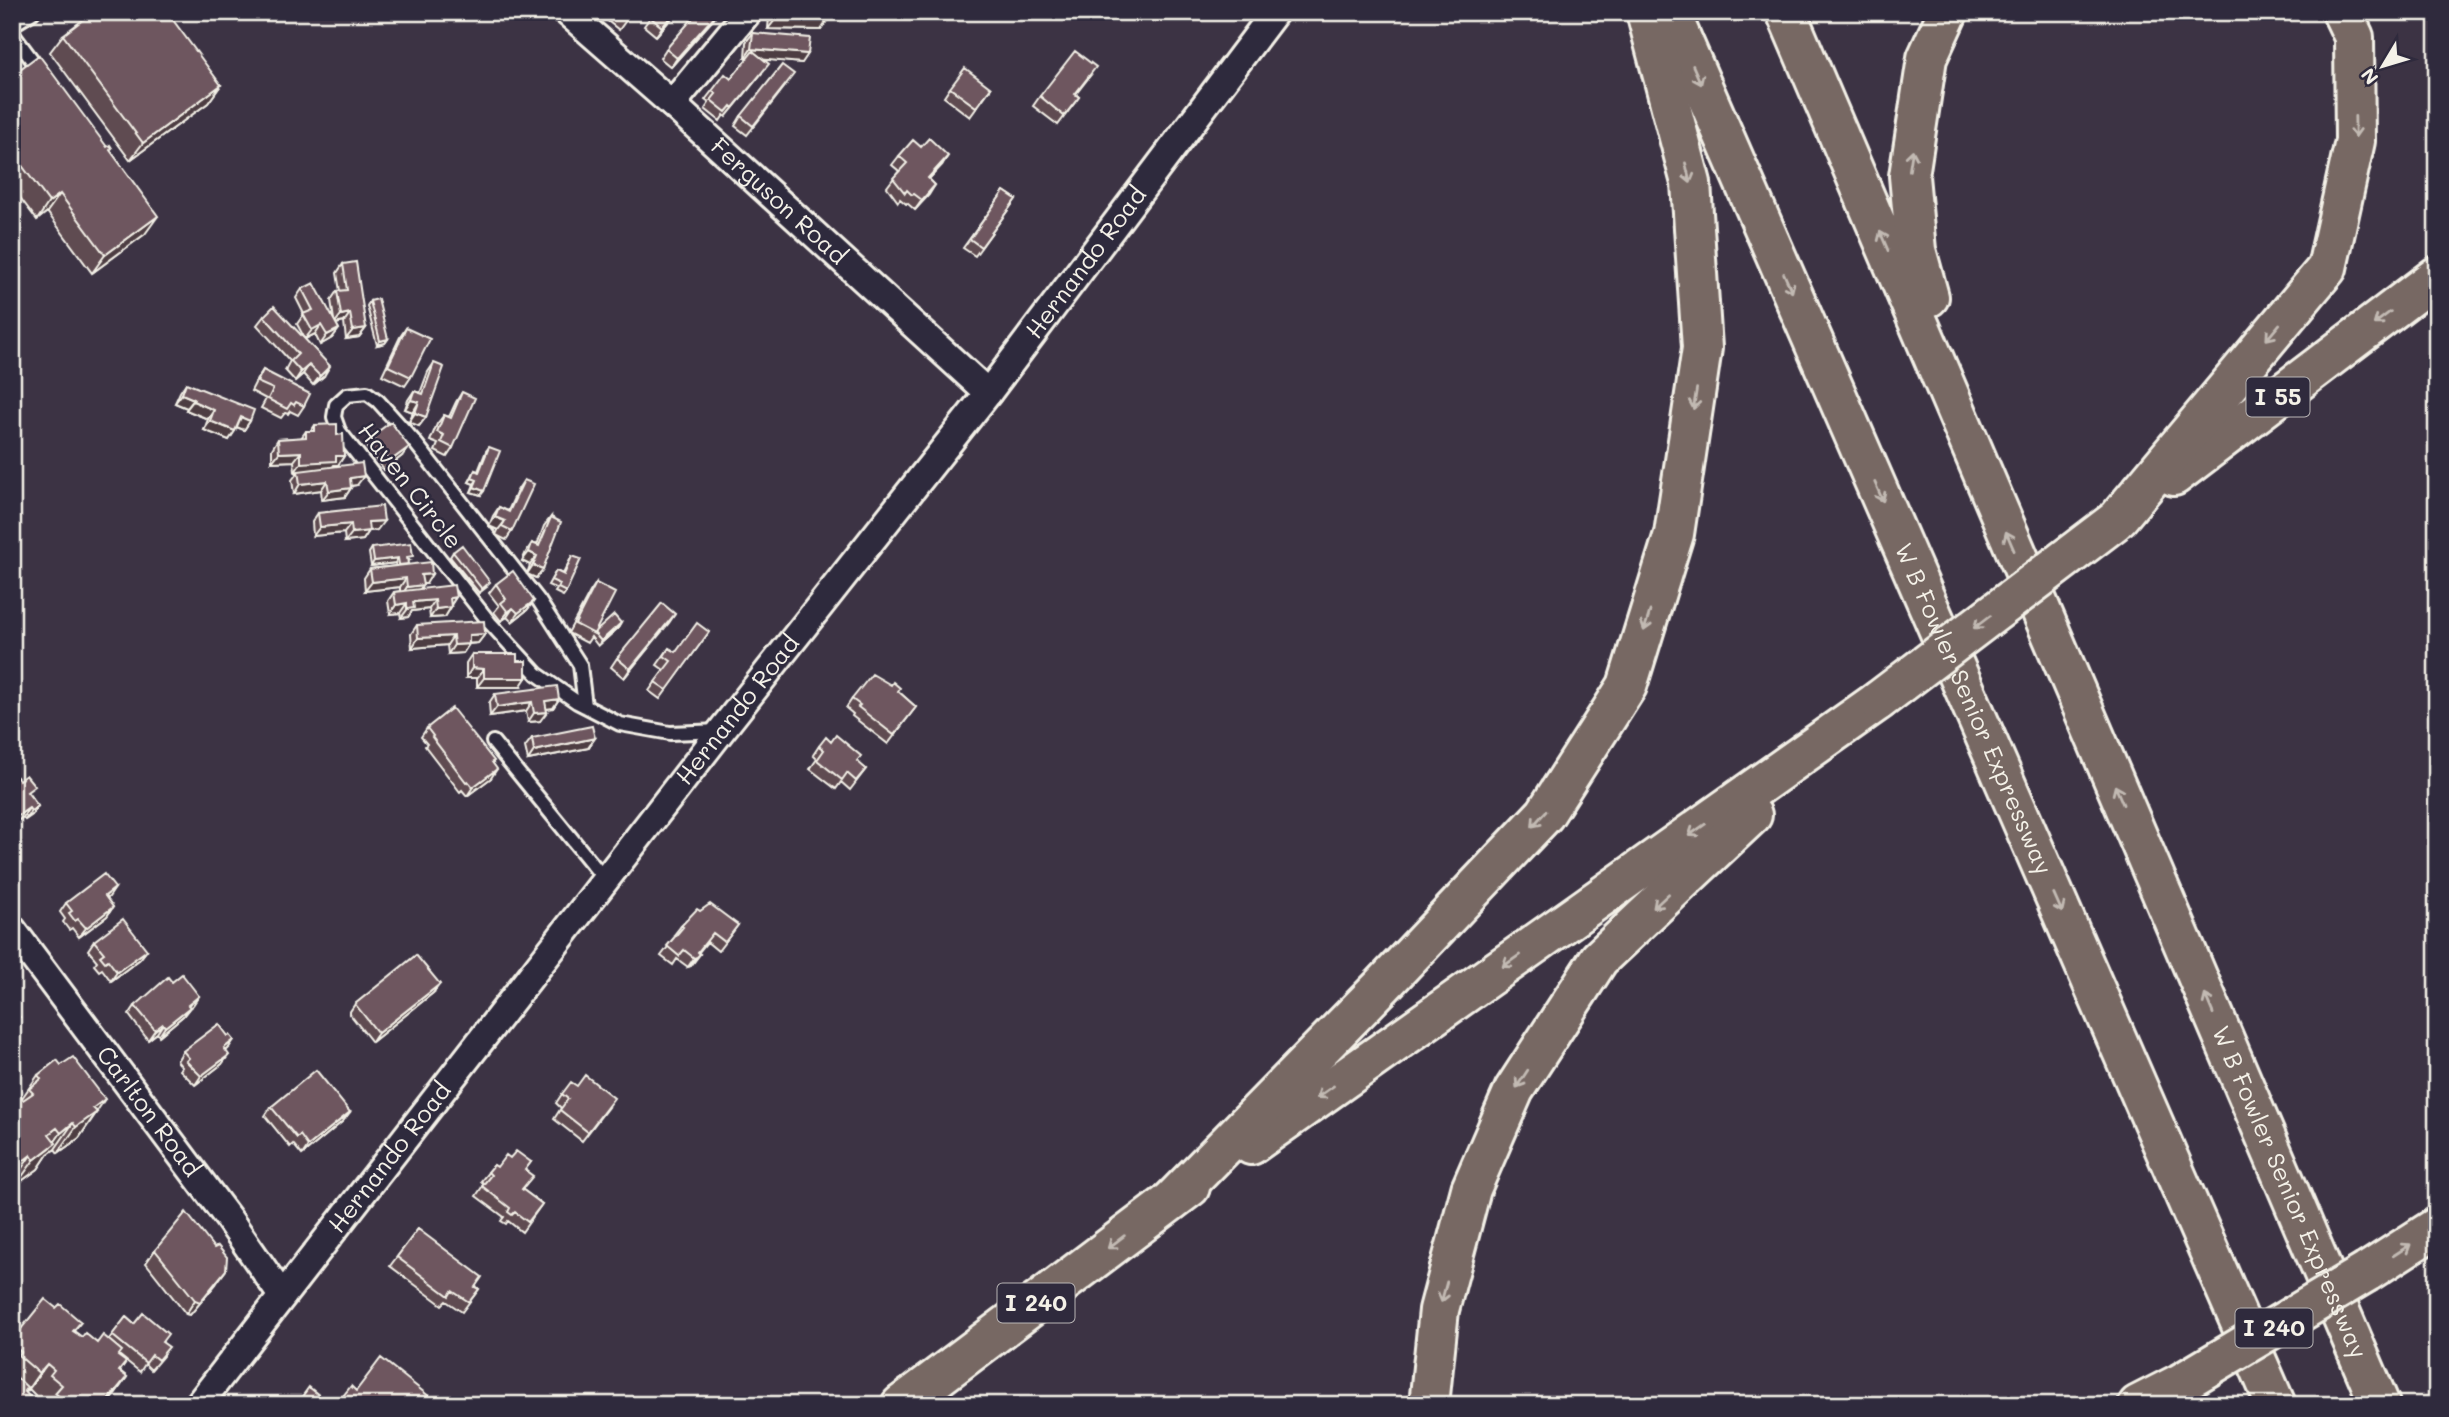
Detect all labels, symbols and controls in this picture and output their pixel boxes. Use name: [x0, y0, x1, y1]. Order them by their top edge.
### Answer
north arrow: [2348, 32, 2418, 102]
text: N: [2355, 63, 2383, 90]
one-way arrow: [1691, 64, 1704, 85]
one-way arrow: [2348, 115, 2362, 138]
street label: Ferguson Road: [705, 130, 854, 271]
one-way arrow: [1905, 149, 1918, 172]
one-way arrow: [1682, 161, 1695, 184]
street label: Hernando Road: [1018, 180, 1152, 344]
one-way arrow: [1877, 231, 1890, 253]
one-way arrow: [1782, 272, 1795, 294]
one-way arrow: [2374, 310, 2392, 325]
one-way arrow: [2266, 322, 2281, 340]
road number: I 55: [2246, 378, 2310, 416]
one-way arrow: [1688, 387, 1701, 410]
street label: Haven Circle: [352, 416, 470, 555]
one-way arrow: [1873, 481, 1886, 502]
one-way arrow: [2003, 531, 2016, 552]
street label: W B Fowler Senior Expressway: [1889, 538, 2060, 879]
one-way arrow: [1639, 610, 1652, 632]
one-way arrow: [1974, 614, 1992, 629]
street label: Hernando Road: [668, 628, 805, 790]
one-way arrow: [2112, 785, 2125, 806]
one-way arrow: [1531, 810, 1548, 827]
one-way arrow: [1688, 823, 1707, 837]
one-way arrow: [1652, 892, 1669, 909]
one-way arrow: [2052, 892, 2065, 913]
one-way arrow: [1502, 954, 1521, 968]
one-way arrow: [2202, 994, 2215, 1015]
street label: W B Fowler Senior Expressway: [2206, 1021, 2375, 1363]
street label: Carlton Road: [91, 1039, 209, 1182]
one-way arrow: [1514, 1069, 1529, 1088]
street label: Hernando Road: [321, 1075, 457, 1238]
one-way arrow: [1316, 1085, 1335, 1099]
one-way arrow: [1107, 1235, 1126, 1250]
one-way arrow: [2392, 1242, 2411, 1257]
one-way arrow: [1437, 1280, 1450, 1303]
road number: I 240: [998, 1284, 1074, 1322]
road number: I 240: [2236, 1308, 2312, 1348]

